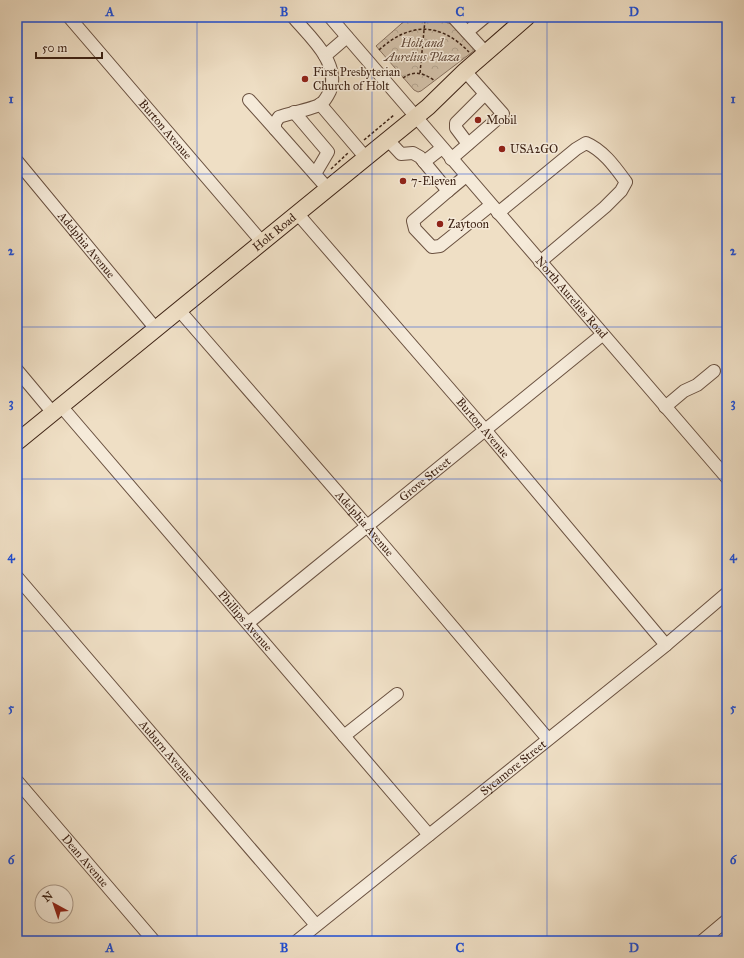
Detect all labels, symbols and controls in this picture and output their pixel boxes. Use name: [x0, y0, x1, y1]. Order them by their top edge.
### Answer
text: A: [105, 4, 115, 20]
text: B: [280, 4, 289, 20]
text: C: [456, 4, 465, 20]
text: D: [629, 4, 639, 20]
scale bar: [36, 34, 102, 60]
park label: Holt and Aurelius Plaza: [382, 36, 460, 64]
text: 50 m: [42, 41, 67, 55]
place label: First Presbyterian Church of Holt: [313, 65, 401, 93]
marker: First Presbyterian Church of Holt: [300, 74, 310, 84]
text: 1: [8, 91, 14, 107]
text: 1: [730, 91, 736, 107]
street label: Burton Avenue: [136, 97, 195, 162]
place label: Mobil: [486, 113, 517, 127]
marker: Mobil: [473, 115, 483, 125]
place label: USA2GO: [510, 142, 558, 156]
marker: USA2GO: [497, 144, 507, 154]
place label: 7-Eleven: [411, 174, 457, 188]
marker: 7-Eleven: [398, 176, 408, 186]
street label: Adelphia Avenue: [54, 208, 118, 281]
street label: Holt Road: [250, 210, 299, 254]
place label: Zaytoon: [448, 217, 490, 231]
marker: Zaytoon: [435, 219, 445, 229]
text: 2: [8, 243, 15, 259]
text: 2: [730, 243, 737, 259]
street label: North Aurelius Road: [532, 254, 610, 341]
text: 3: [8, 395, 14, 411]
street label: Burton Avenue: [453, 395, 512, 461]
text: 3: [730, 395, 736, 411]
street label: Grove Street: [396, 454, 454, 504]
street label: Adelphia Avenue: [332, 487, 397, 559]
text: 4: [7, 548, 15, 564]
text: 4: [729, 548, 737, 564]
street label: Phillips Avenue: [215, 587, 275, 654]
text: 5: [8, 700, 15, 716]
text: 5: [730, 700, 737, 716]
street label: Auburn Avenue: [135, 716, 196, 784]
street label: Sycamore Street: [477, 737, 549, 798]
street label: Dean Avenue: [59, 832, 112, 890]
text: 6: [8, 852, 16, 868]
text: 6: [730, 852, 738, 868]
north arrow: [34, 884, 74, 924]
text: N: [40, 888, 56, 905]
text: A: [105, 940, 115, 956]
text: B: [280, 940, 289, 956]
text: C: [456, 940, 465, 956]
text: D: [629, 940, 639, 956]

